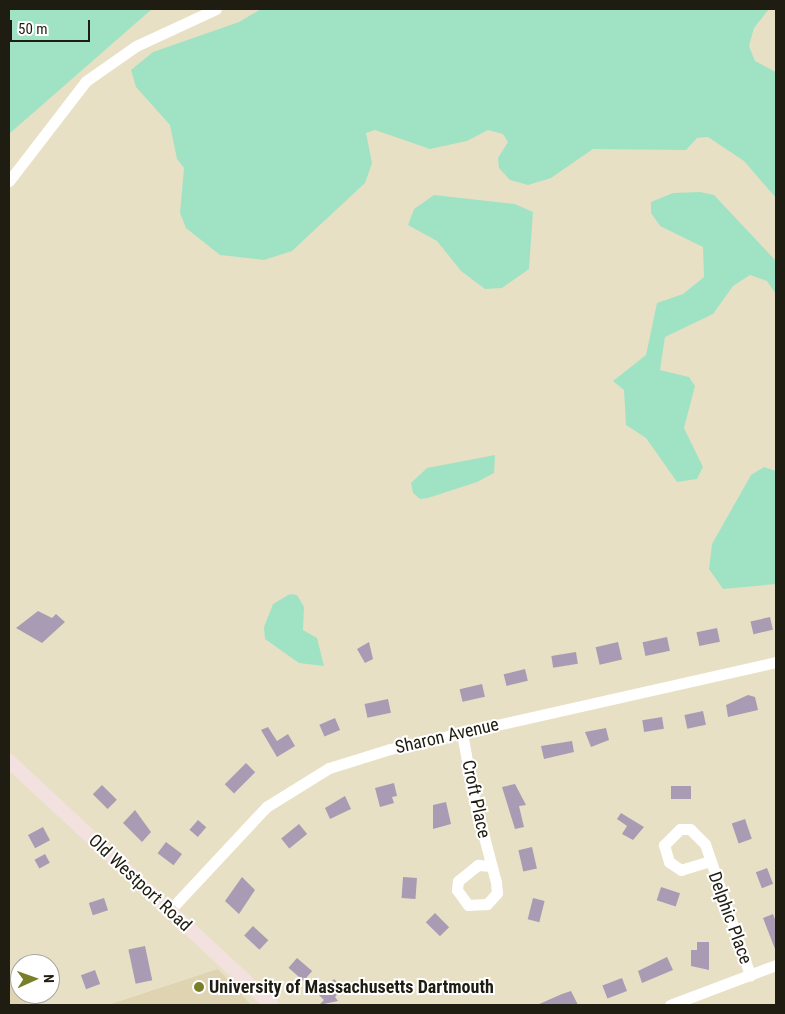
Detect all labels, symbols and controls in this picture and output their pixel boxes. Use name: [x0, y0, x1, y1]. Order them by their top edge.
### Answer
scale bar: [12, 10, 92, 42]
text: 50 m: [18, 20, 48, 38]
street label: Sharon Avenue: [393, 714, 501, 758]
street label: Croft Place: [457, 758, 495, 840]
street label: Old Westport Road: [84, 830, 196, 936]
street label: Delphic Place: [703, 869, 757, 967]
north arrow: [10, 954, 60, 1004]
text: N: [41, 974, 57, 983]
place label: University of Massachusetts Dartmouth: [209, 976, 494, 998]
marker: University of Massachusetts Dartmouth: [193, 981, 205, 993]

